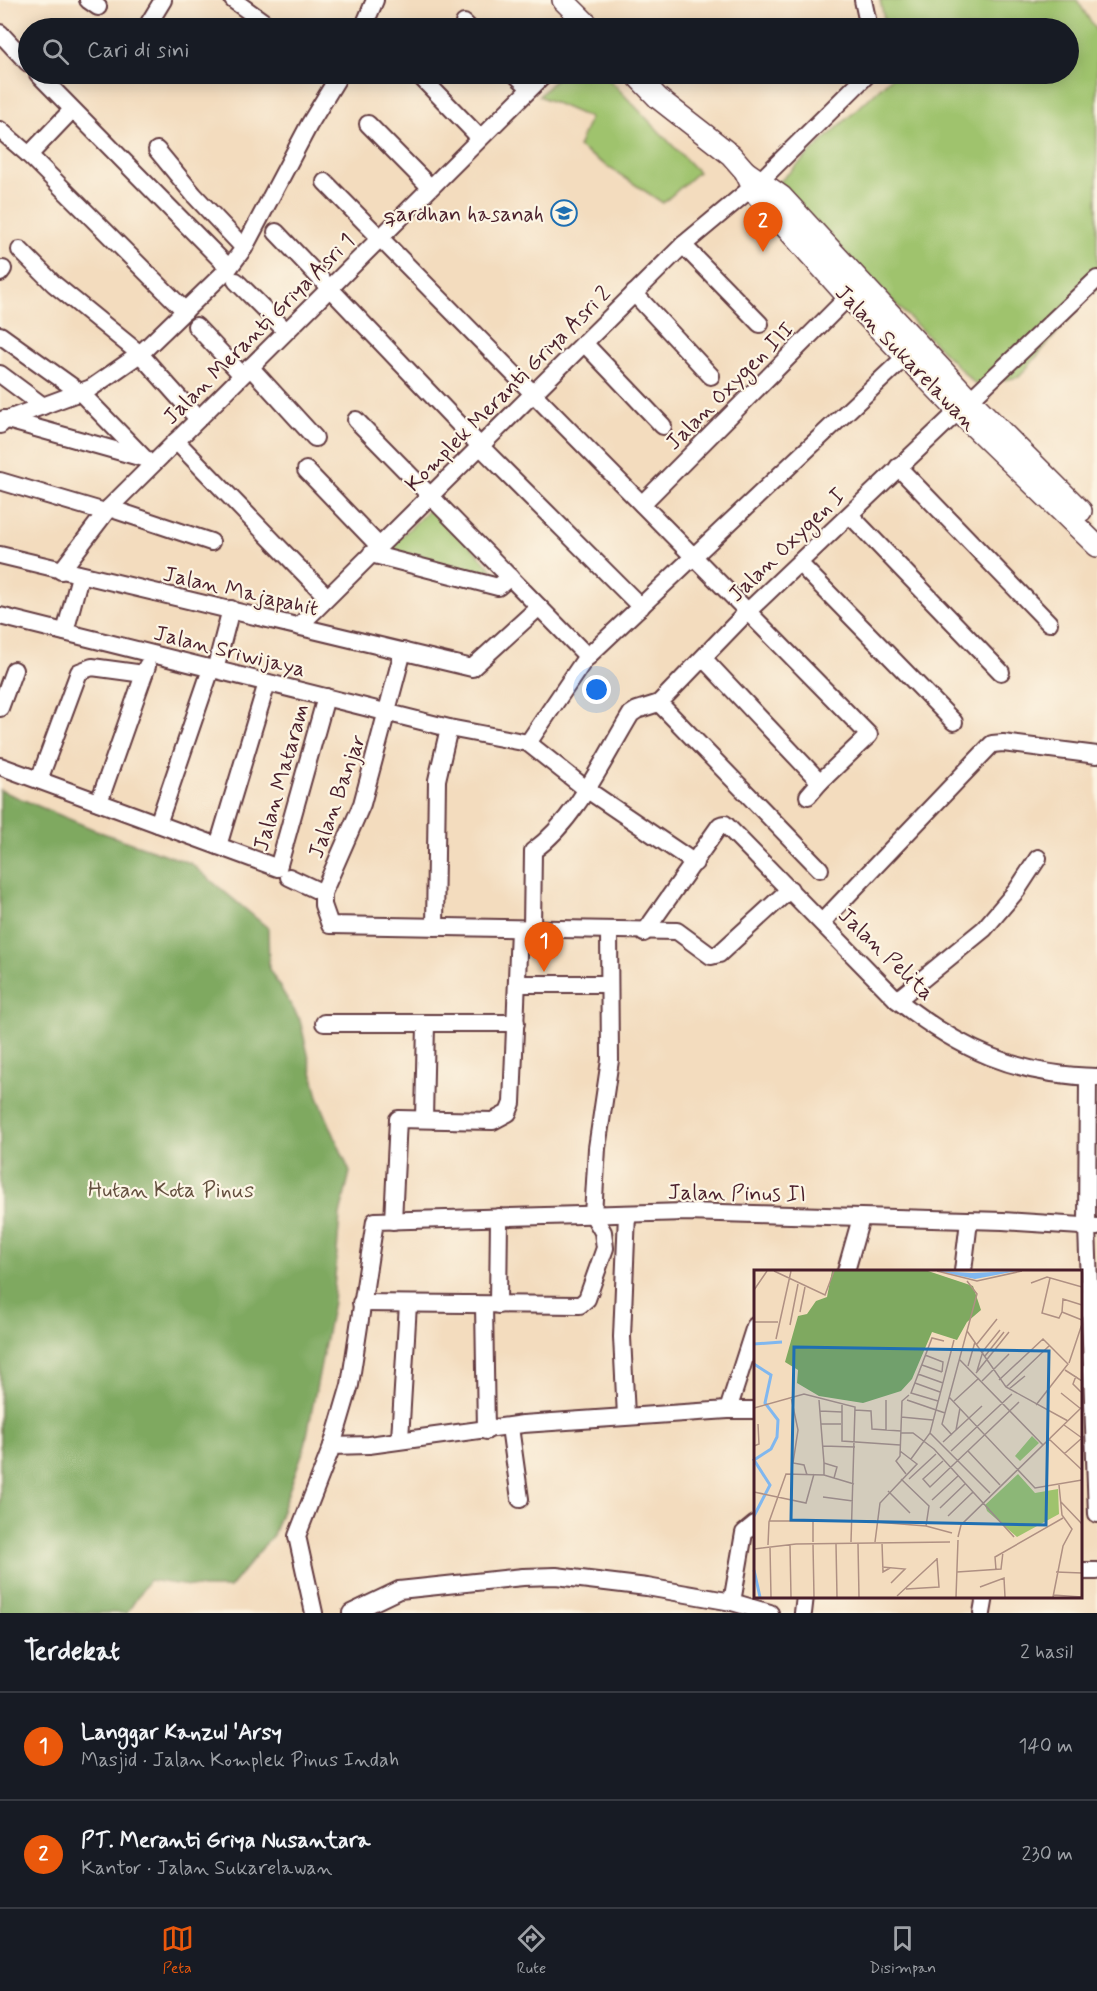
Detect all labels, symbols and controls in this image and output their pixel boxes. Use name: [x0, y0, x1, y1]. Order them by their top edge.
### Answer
search box: [18, 18, 1079, 84]
icon: search: [39, 35, 72, 68]
text: Cari di sini: [87, 37, 189, 65]
school or university icon: qardhan hasanah: [549, 198, 579, 228]
place label: qardhan hasanah: [384, 201, 544, 229]
pin: 2: [744, 202, 783, 252]
street label: Jalan Meranti Griya Asri 1: [158, 228, 361, 431]
street label: Jalan Sukarelawan: [828, 279, 983, 438]
street label: Komplek Meranti Griya Asri 2: [399, 280, 617, 498]
street label: Jalan Oxygen III: [660, 316, 803, 459]
street label: Jalan Oxygen I: [723, 482, 854, 611]
street label: Jalan Majapahit: [160, 560, 321, 624]
street label: Jalan Sriwijaya: [151, 620, 308, 684]
your location: [582, 675, 611, 704]
street label: Jalan Mataram: [248, 701, 316, 854]
street label: Jalan Banjar: [303, 731, 373, 862]
street label: Jalan Pelita: [832, 902, 939, 1007]
pin: 1: [524, 922, 564, 972]
park label: Hutan Kota Pinus: [88, 1177, 254, 1205]
street label: Jalan Pinus II: [668, 1179, 806, 1209]
inset map: [754, 1270, 1082, 1598]
text: Terdekat: [24, 1635, 120, 1669]
text: 2 hasil: [1020, 1639, 1073, 1666]
text: Langgar Kanzul 'Arsy: [81, 1719, 282, 1747]
text: 1: [39, 1733, 48, 1760]
text: 140 m: [1019, 1733, 1073, 1760]
text: Masjid · Jalan Komplek Pinus Indah: [81, 1747, 399, 1774]
text: PT. Meranti Griya Nusantara: [81, 1827, 370, 1855]
text: 2: [39, 1841, 48, 1868]
text: 230 m: [1021, 1841, 1073, 1868]
text: Kantor · Jalan Sukarelawan: [81, 1855, 332, 1882]
tab: Peta: [161, 1922, 194, 1979]
tab: Rute: [515, 1922, 548, 1979]
tab: Disimpan: [869, 1922, 936, 1979]

